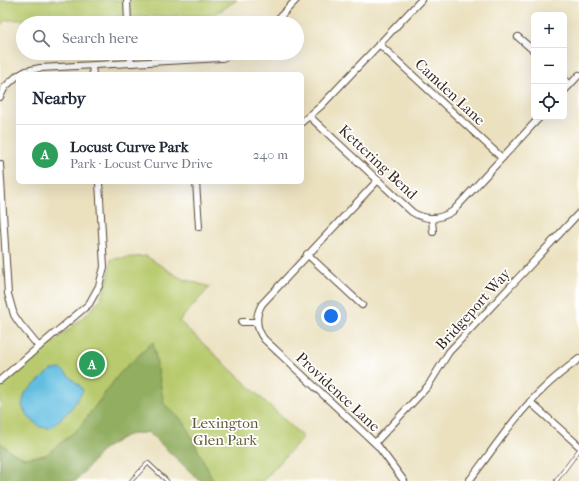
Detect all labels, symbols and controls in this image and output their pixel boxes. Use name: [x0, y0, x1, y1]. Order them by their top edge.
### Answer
map controls: [531, 12, 567, 120]
button: +: [531, 12, 567, 48]
search box: [16, 16, 304, 60]
icon: search: [30, 27, 52, 49]
text: Search here: [62, 29, 138, 47]
button: −: [531, 48, 567, 84]
street label: Camden Lane: [411, 55, 489, 129]
button: locate: [531, 84, 567, 120]
text: Nearby: [32, 88, 86, 108]
street label: Kettering Bend: [335, 121, 422, 204]
text: Locust Curve Park: [70, 138, 189, 156]
text: A: [41, 147, 49, 162]
text: 240 m: [253, 147, 288, 162]
text: Park · Locust Curve Drive: [70, 156, 213, 171]
street label: Bridgeport Way: [432, 264, 515, 353]
your location: [321, 306, 341, 326]
pin: A: [79, 349, 105, 379]
street label: Providence Lane: [292, 349, 384, 436]
park label: Lexington Glen Park: [191, 414, 259, 449]

